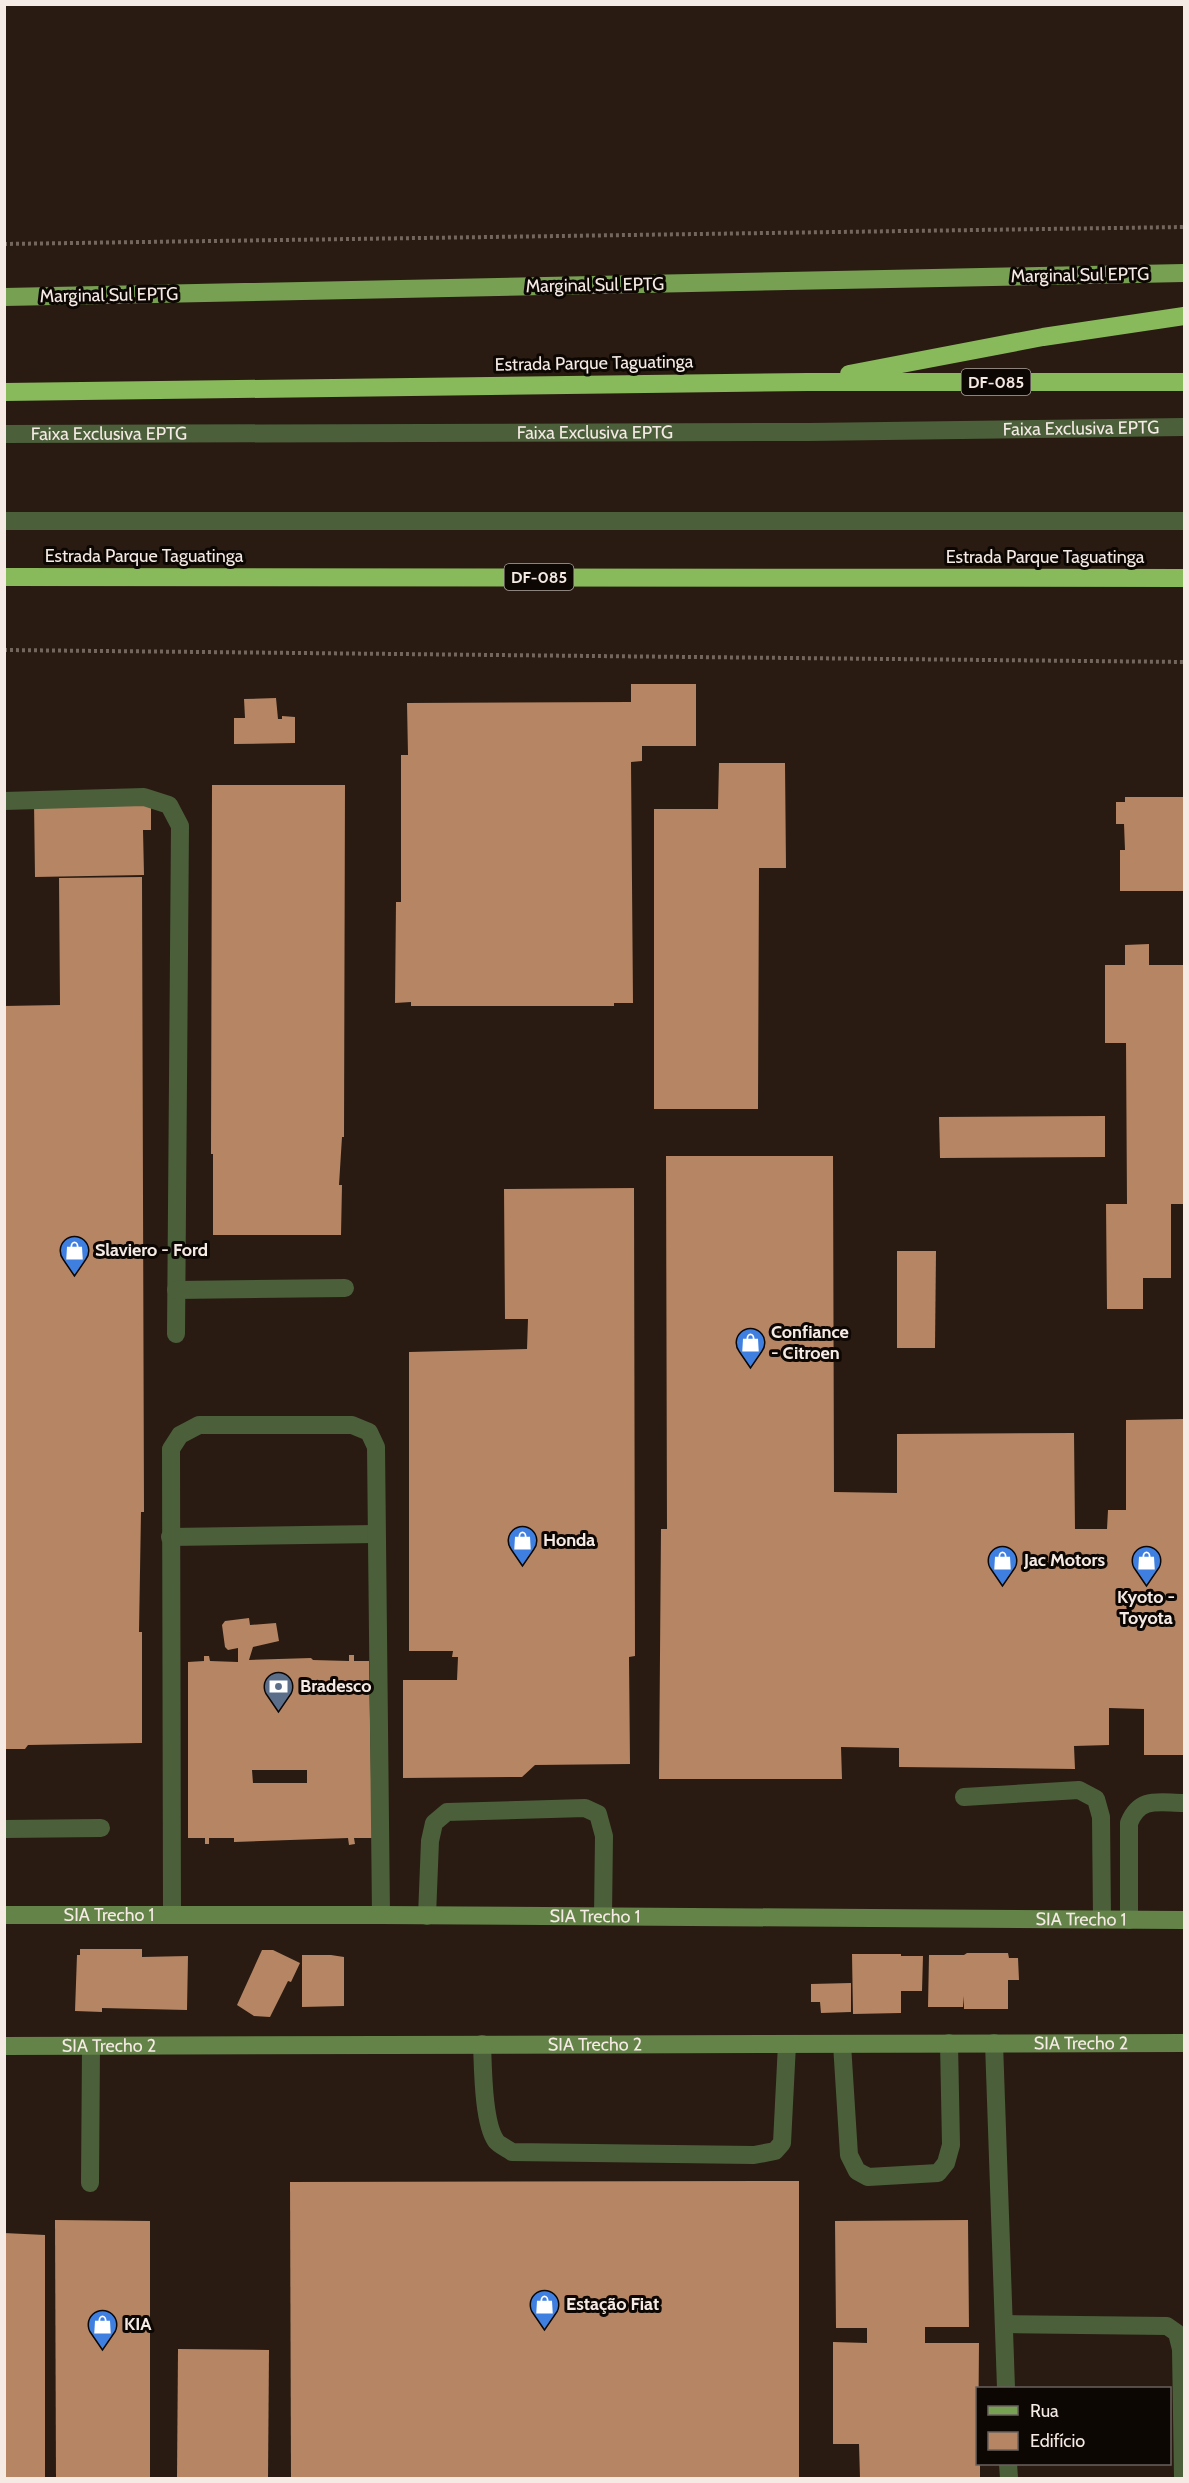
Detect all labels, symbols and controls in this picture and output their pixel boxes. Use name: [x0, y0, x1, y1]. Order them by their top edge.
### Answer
street label: Marginal Sul EPTG: [1011, 263, 1149, 287]
street label: Marginal Sul EPTG: [526, 273, 664, 297]
street label: Marginal Sul EPTG: [40, 283, 178, 307]
street label: Estrada Parque Taguatinga: [494, 350, 694, 376]
road number: DF-085: [962, 369, 1030, 395]
street label: Faixa Exclusiva EPTG: [1003, 416, 1159, 440]
street label: Faixa Exclusiva EPTG: [517, 421, 673, 444]
street label: Faixa Exclusiva EPTG: [31, 423, 187, 445]
street label: Estrada Parque Taguatinga: [45, 545, 244, 567]
street label: Estrada Parque Taguatinga: [946, 546, 1145, 568]
road number: DF-085: [504, 564, 574, 590]
shop icon: Slaviero - Ford: [58, 1234, 90, 1276]
place label: Slaviero - Ford: [95, 1239, 208, 1261]
place label: Confiance - Citroen: [771, 1321, 849, 1364]
shop icon: Confiance - Citroen: [734, 1326, 766, 1368]
shop icon: Honda: [506, 1524, 538, 1566]
place label: Honda: [543, 1529, 595, 1551]
shop icon: Jac Motors: [987, 1544, 1019, 1586]
shop icon: Kyoto - Toyota: [1130, 1544, 1162, 1586]
place label: Jac Motors: [1023, 1549, 1105, 1571]
place label: Kyoto - Toyota: [1117, 1586, 1175, 1629]
bank icon: Bradesco: [263, 1670, 295, 1712]
place label: Bradesco: [300, 1675, 372, 1697]
street label: SIA Trecho 1: [64, 1904, 154, 1926]
street label: SIA Trecho 1: [550, 1905, 640, 1928]
street label: SIA Trecho 1: [1036, 1908, 1126, 1931]
street label: SIA Trecho 2: [1034, 2032, 1128, 2054]
street label: SIA Trecho 2: [548, 2033, 642, 2056]
street label: SIA Trecho 2: [62, 2035, 156, 2057]
shop icon: Estação Fiat: [529, 2288, 561, 2330]
place label: Estação Fiat: [566, 2293, 659, 2315]
shop icon: KIA: [87, 2308, 119, 2350]
place label: KIA: [124, 2313, 152, 2335]
legend: [976, 2387, 1171, 2465]
text: Rua: [1030, 2400, 1059, 2422]
text: Edifício: [1030, 2430, 1085, 2452]

